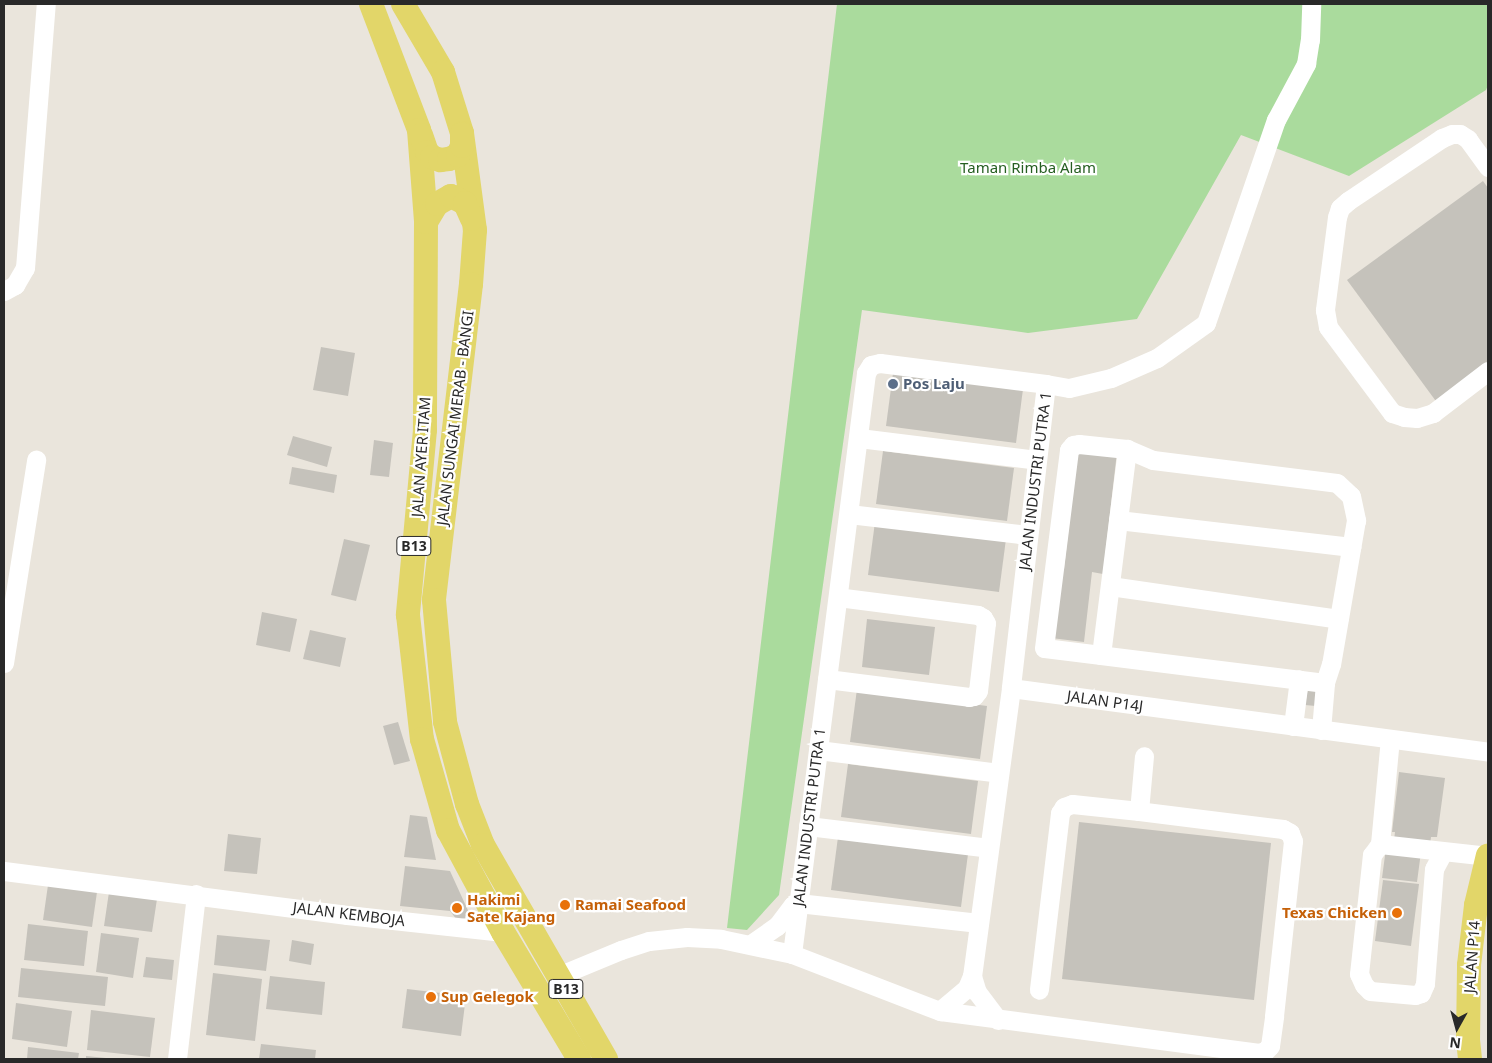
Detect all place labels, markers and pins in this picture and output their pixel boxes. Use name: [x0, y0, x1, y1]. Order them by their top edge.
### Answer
place label: Pos Laju: [903, 375, 965, 393]
marker: Pos Laju: [887, 378, 899, 390]
place label: Hakimi Sate Kajang: [467, 890, 555, 925]
place label: Ramai Seafood: [575, 896, 686, 914]
marker: Ramai Seafood: [559, 899, 571, 911]
marker: Hakimi Sate Kajang: [451, 902, 463, 914]
place label: Texas Chicken: [1282, 904, 1387, 922]
marker: Texas Chicken: [1391, 907, 1403, 919]
place label: Sup Gelegok: [441, 988, 534, 1006]
marker: Sup Gelegok: [425, 991, 437, 1003]

